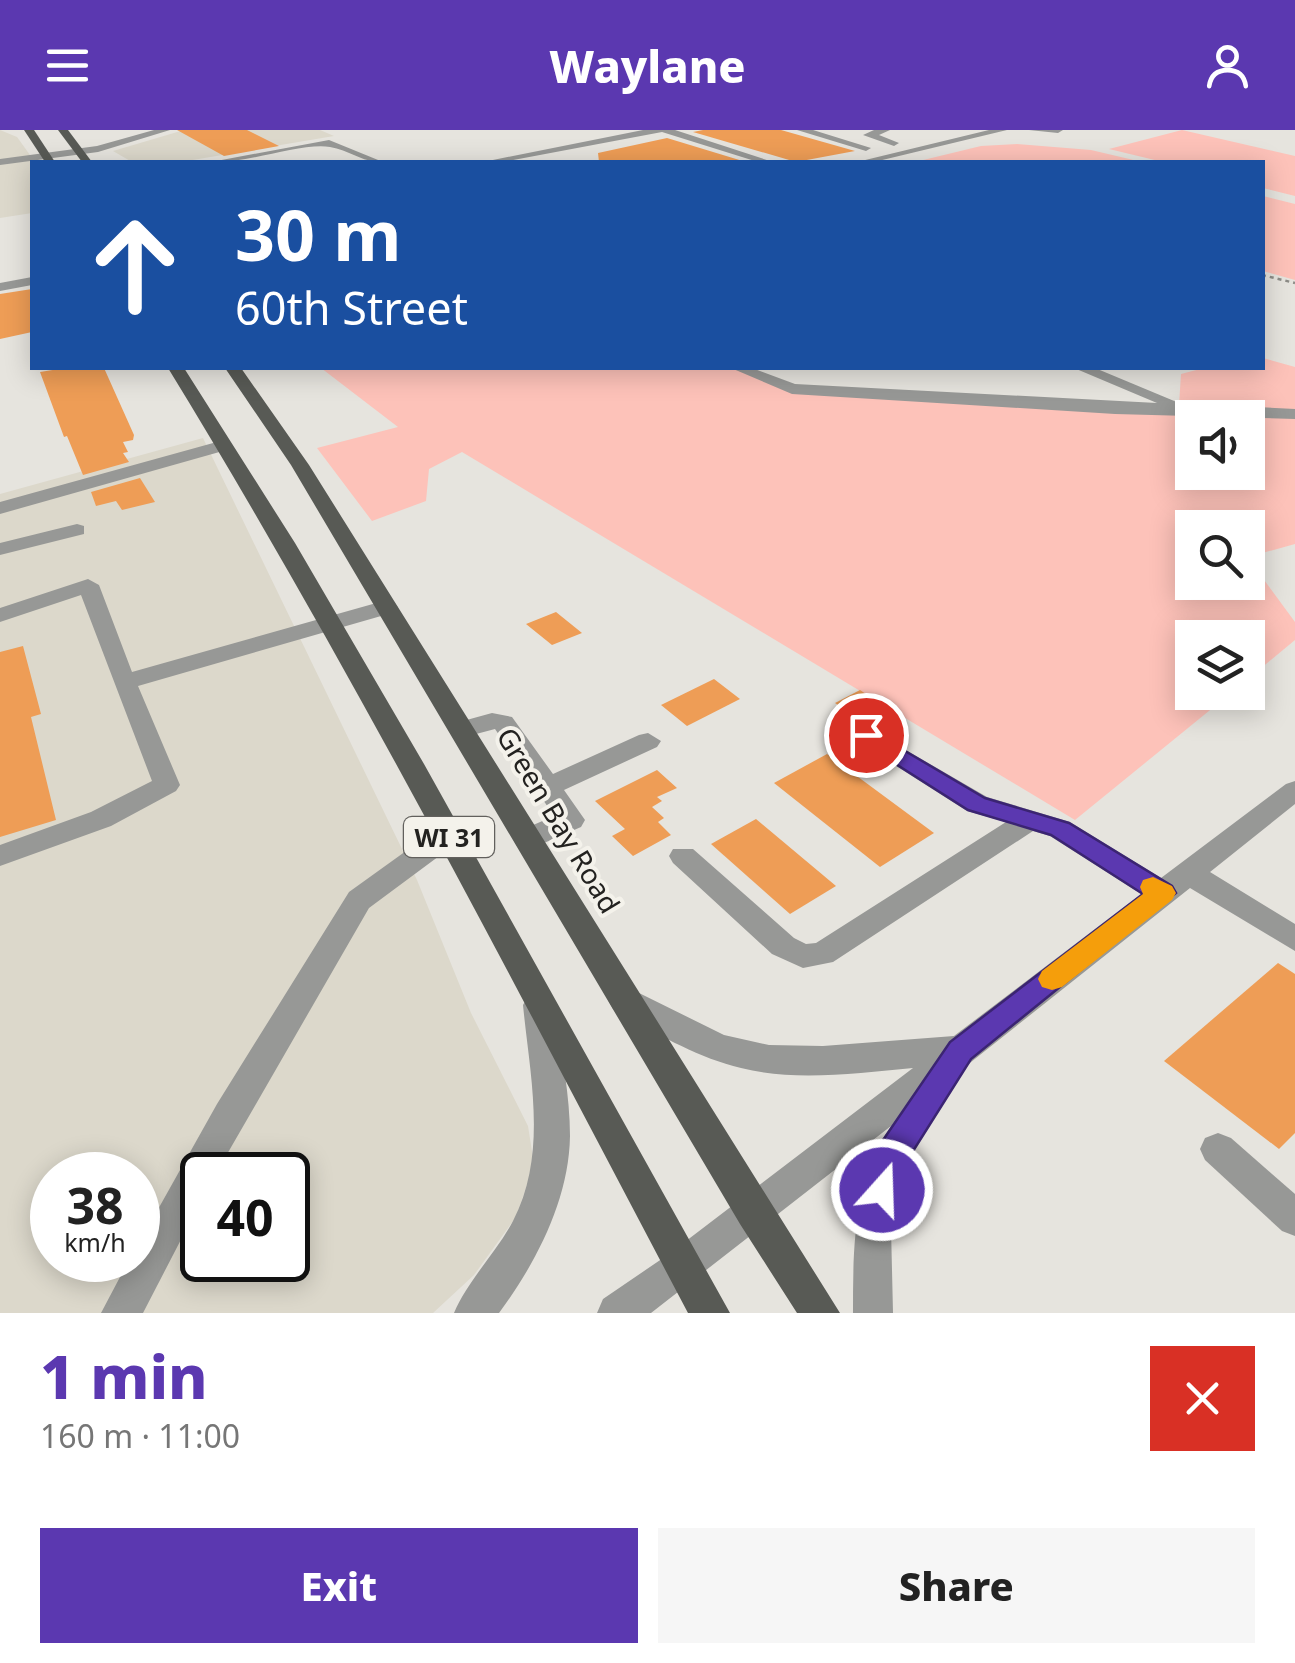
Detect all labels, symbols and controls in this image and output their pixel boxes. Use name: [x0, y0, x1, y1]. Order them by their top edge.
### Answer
text: Waylane: [549, 35, 746, 96]
icon: menu: [40, 38, 95, 93]
icon: person: [1200, 38, 1255, 93]
text: 30 m: [235, 186, 402, 282]
icon: ahead: [70, 200, 200, 330]
text: 60th Street: [235, 277, 468, 338]
map controls: [1175, 400, 1265, 710]
button: sound: [1175, 400, 1265, 490]
button: search: [1175, 510, 1265, 600]
button: layers: [1175, 620, 1265, 710]
pin: [824, 693, 909, 778]
icon: arrive: [839, 708, 894, 763]
street label: Green Bay Road: [489, 720, 629, 920]
road number: WI 31: [404, 817, 494, 857]
position arrow: [830, 1138, 934, 1242]
speed limit sign: 40: [180, 1152, 310, 1282]
text: 38: [66, 1171, 124, 1239]
text: km/h: [64, 1225, 126, 1259]
text: 1 min: [40, 1335, 208, 1417]
button: close: [1150, 1346, 1255, 1451]
text: 160 m · 11:00: [40, 1414, 240, 1457]
button: Exit: [40, 1528, 638, 1643]
button: Share: [658, 1528, 1255, 1643]

